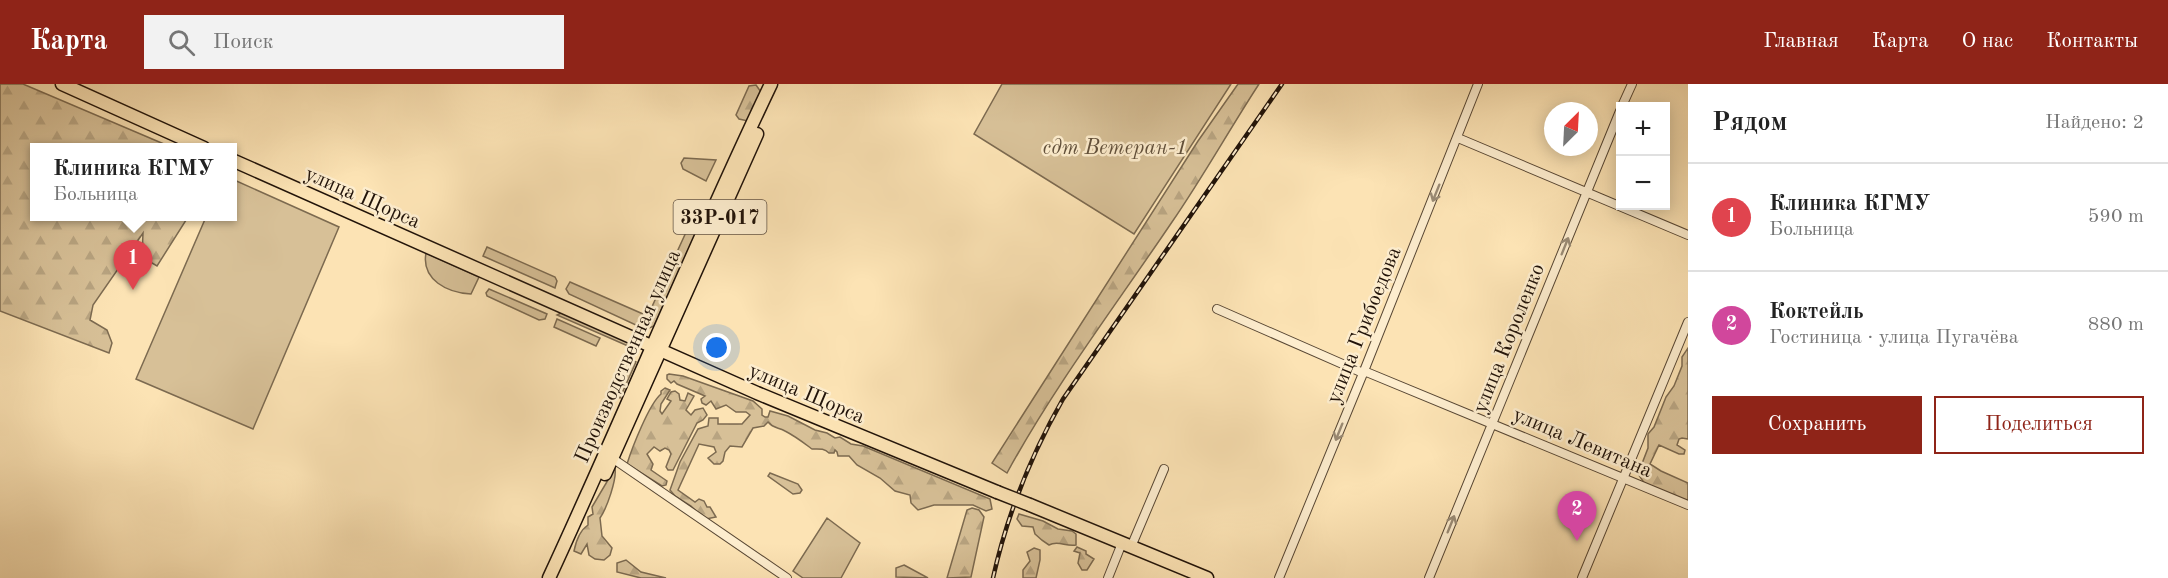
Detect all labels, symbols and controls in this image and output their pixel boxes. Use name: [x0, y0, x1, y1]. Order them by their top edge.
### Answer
search box: [144, 15, 564, 69]
icon: search: [165, 26, 198, 59]
text: Карта: [30, 28, 108, 56]
text: Поиск: [213, 31, 274, 53]
text: Главная: [1763, 31, 1839, 52]
text: Карта: [1872, 31, 1929, 52]
text: О нас: [1962, 31, 2013, 52]
text: Контакты: [2046, 31, 2138, 52]
north arrow: [1544, 102, 1598, 156]
map controls: [1616, 102, 1670, 210]
button: +: [1616, 102, 1670, 156]
text: Рядом: [1712, 110, 1787, 136]
text: Найдено: 2: [2045, 113, 2144, 133]
park label: сдт Ветеран-1: [1042, 138, 1188, 159]
popup: [30, 143, 237, 221]
button: −: [1616, 156, 1670, 210]
text: Клиника КГМУ: [53, 158, 214, 180]
street label: улица Щорса: [302, 164, 423, 233]
one-way arrow: [1430, 183, 1441, 201]
text: Больница: [53, 185, 138, 205]
text: Клиника КГМУ: [1769, 193, 1930, 215]
road number: 33Р-017: [674, 200, 766, 234]
text: 1: [1726, 207, 1737, 227]
text: 590 m: [2088, 207, 2144, 227]
text: Больница: [1769, 220, 1854, 240]
one-way arrow: [1560, 238, 1571, 256]
pin: 1: [114, 240, 152, 290]
street label: улица Грибоедова: [1323, 244, 1405, 407]
street label: Производственная улица: [572, 247, 685, 466]
street label: улица Короленко: [1470, 261, 1549, 416]
text: Коктейль: [1769, 301, 1864, 323]
text: 2: [1726, 315, 1737, 335]
text: 880 m: [2088, 315, 2144, 335]
text: Гостиница · улица Пугачёва: [1769, 328, 2019, 348]
your location: [702, 333, 731, 362]
street label: улица Щорса: [745, 361, 868, 428]
button: Сохранить: [1712, 396, 1922, 454]
button: Поделиться: [1934, 396, 2144, 454]
street label: улица Левитана: [1510, 405, 1655, 482]
one-way arrow: [1333, 422, 1344, 440]
pin: 2: [1558, 492, 1596, 541]
one-way arrow: [1446, 515, 1457, 534]

